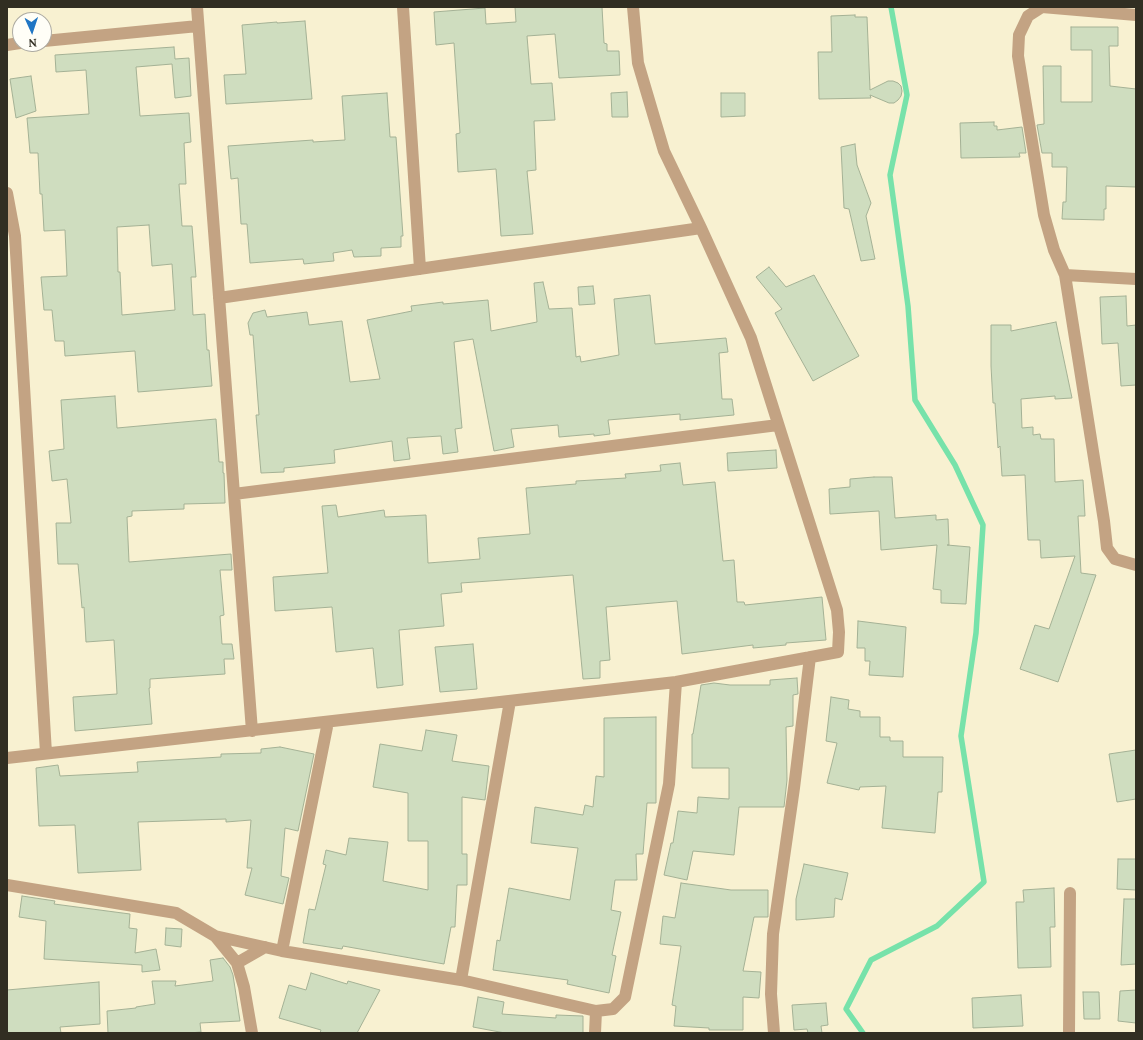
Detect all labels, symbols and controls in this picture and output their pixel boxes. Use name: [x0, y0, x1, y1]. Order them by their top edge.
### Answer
north arrow: [12, 12, 52, 52]
text: N: [28, 36, 37, 50]

